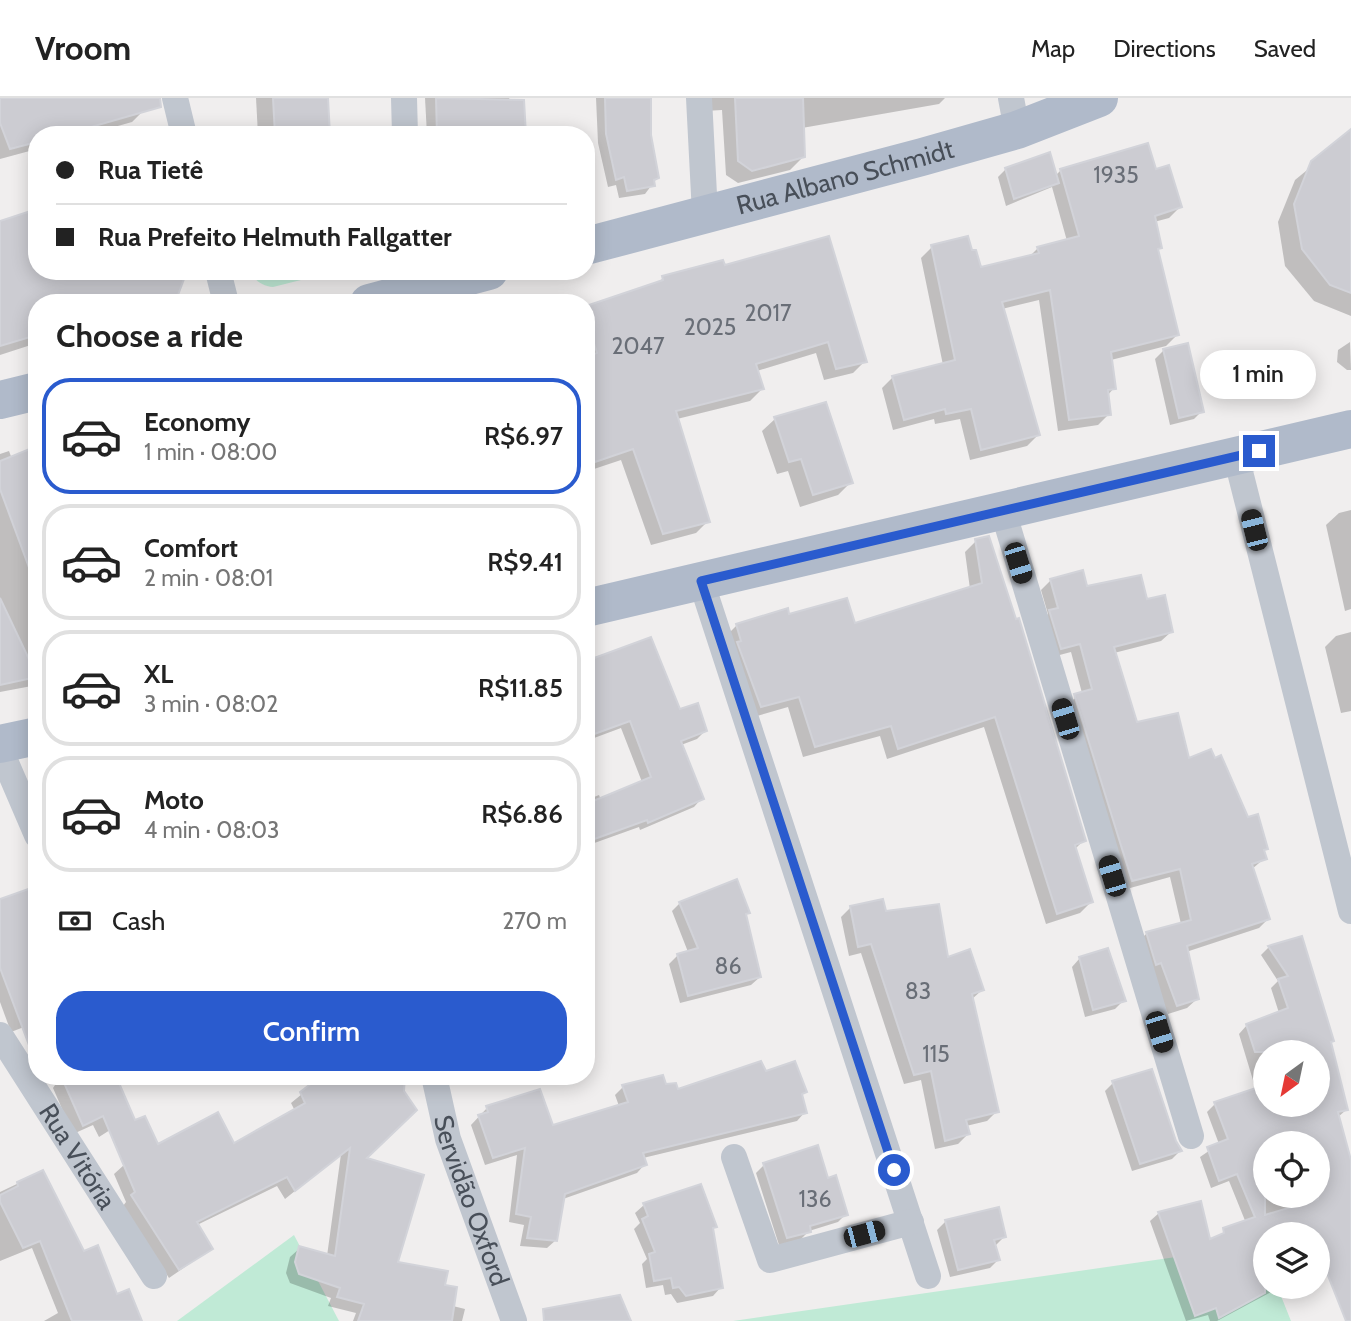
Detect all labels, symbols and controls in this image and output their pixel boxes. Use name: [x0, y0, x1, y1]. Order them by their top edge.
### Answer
text: Vroom: [35, 28, 131, 68]
text: Map: [1031, 34, 1075, 63]
text: Directions: [1113, 34, 1216, 63]
text: Saved: [1254, 34, 1316, 63]
street label: Rua Albano Schmidt: [733, 133, 958, 221]
text: Rua Tietê: [98, 154, 203, 186]
house number: 1935: [1093, 161, 1139, 189]
text: Rua Prefeito Helmuth Fallgatter: [98, 221, 452, 253]
house number: 2017: [744, 299, 792, 327]
house number: 2025: [684, 313, 736, 341]
text: Choose a ride: [56, 316, 243, 355]
house number: 2047: [612, 332, 665, 360]
callout: 1 min: [1201, 350, 1317, 398]
text: 1 min: [1232, 360, 1284, 388]
icon: car: [60, 405, 123, 468]
text: Economy: [144, 406, 250, 438]
text: R$6.97: [484, 420, 563, 452]
route end: [1243, 435, 1275, 467]
text: 1 min · 08:00: [144, 438, 277, 466]
car: [1239, 507, 1270, 553]
icon: car: [60, 531, 123, 594]
text: Comfort: [144, 532, 238, 564]
car: [1002, 540, 1035, 586]
text: R$9.41: [487, 546, 563, 578]
text: 2 min · 08:01: [144, 564, 273, 592]
icon: car: [60, 657, 123, 720]
text: XL: [144, 658, 173, 690]
text: R$11.85: [478, 672, 563, 704]
text: 3 min · 08:02: [144, 690, 278, 718]
car: [1049, 696, 1082, 742]
icon: car: [60, 783, 123, 846]
text: Moto: [144, 784, 204, 816]
text: R$6.86: [481, 798, 563, 830]
text: 4 min · 08:03: [144, 816, 279, 844]
car: [1096, 853, 1129, 899]
icon: cash: [56, 902, 94, 940]
text: Cash: [112, 905, 165, 937]
text: 270 m: [502, 907, 567, 935]
house number: 86: [714, 952, 742, 980]
house number: 83: [905, 977, 931, 1005]
button: Confirm: [56, 991, 567, 1071]
car: [1143, 1009, 1176, 1055]
house number: 115: [922, 1040, 950, 1068]
north arrow: [1253, 1040, 1330, 1116]
map controls: [1253, 1040, 1330, 1299]
street label: Rua Vitória: [32, 1098, 123, 1216]
street label: Servidão Oxford: [427, 1112, 516, 1290]
button: locate: [1253, 1131, 1330, 1208]
route start: [878, 1154, 910, 1186]
house number: 136: [798, 1185, 832, 1213]
car: [841, 1218, 888, 1250]
button: layers: [1253, 1222, 1330, 1299]

